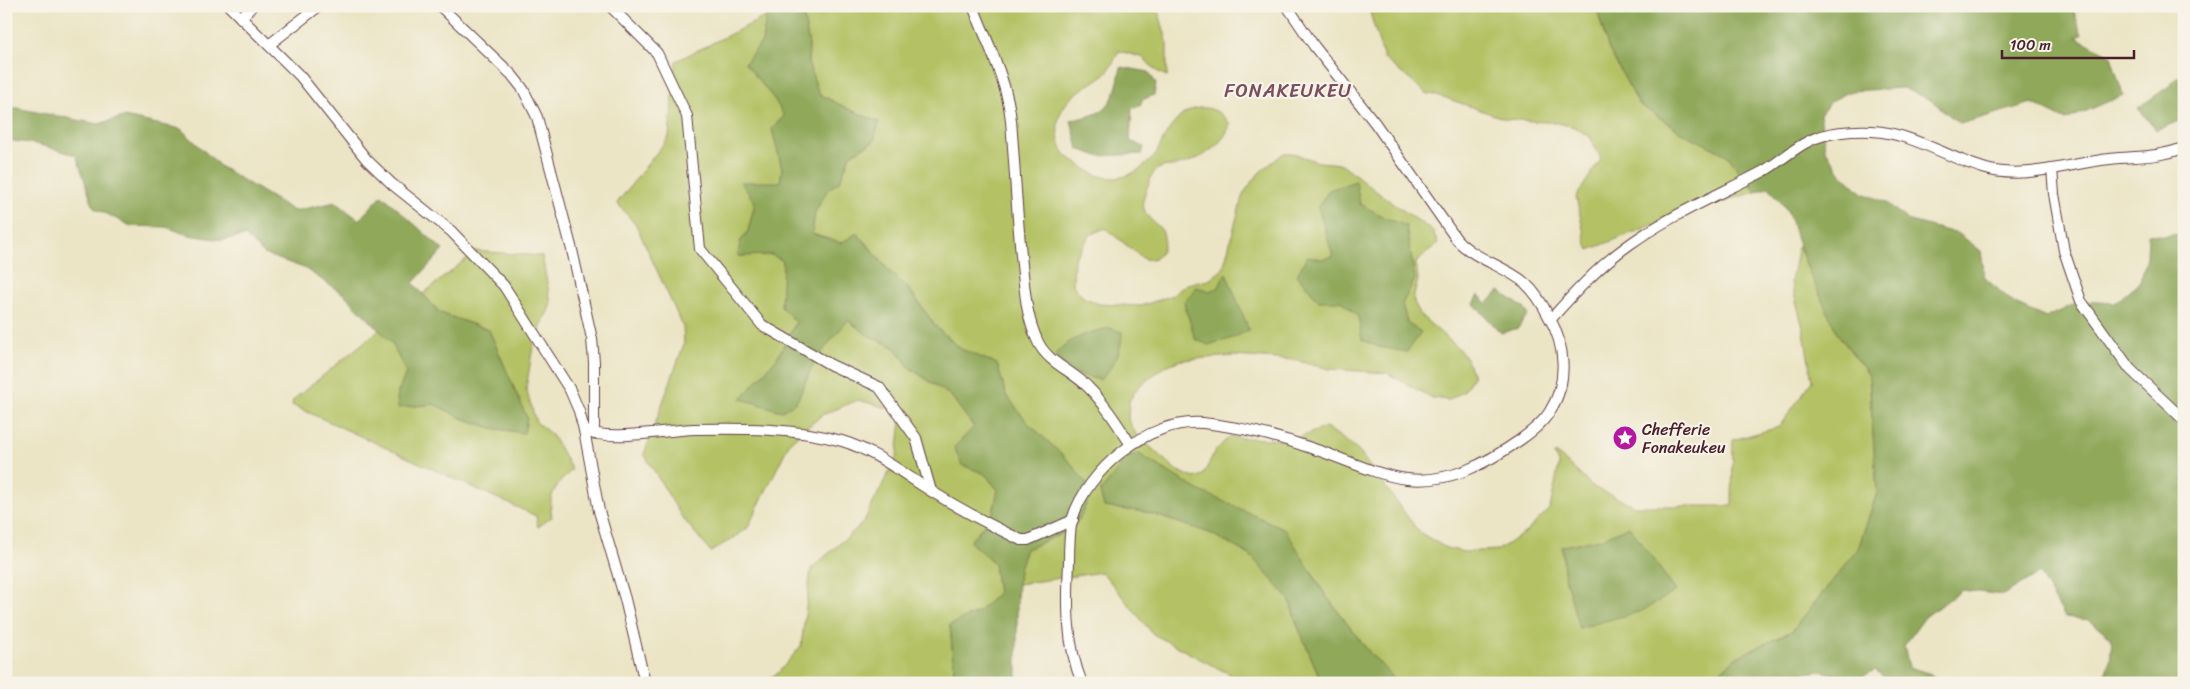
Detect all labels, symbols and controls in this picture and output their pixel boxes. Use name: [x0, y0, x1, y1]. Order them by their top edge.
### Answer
scale bar: [2002, 28, 2135, 60]
text: 100 m: [2010, 32, 2051, 58]
district label: FONAKEUKEU: [1224, 74, 1352, 107]
place label: Chefferie Fonakeukeu: [1642, 415, 1726, 462]
place icon: Chefferie Fonakeukeu: [1612, 425, 1638, 451]

